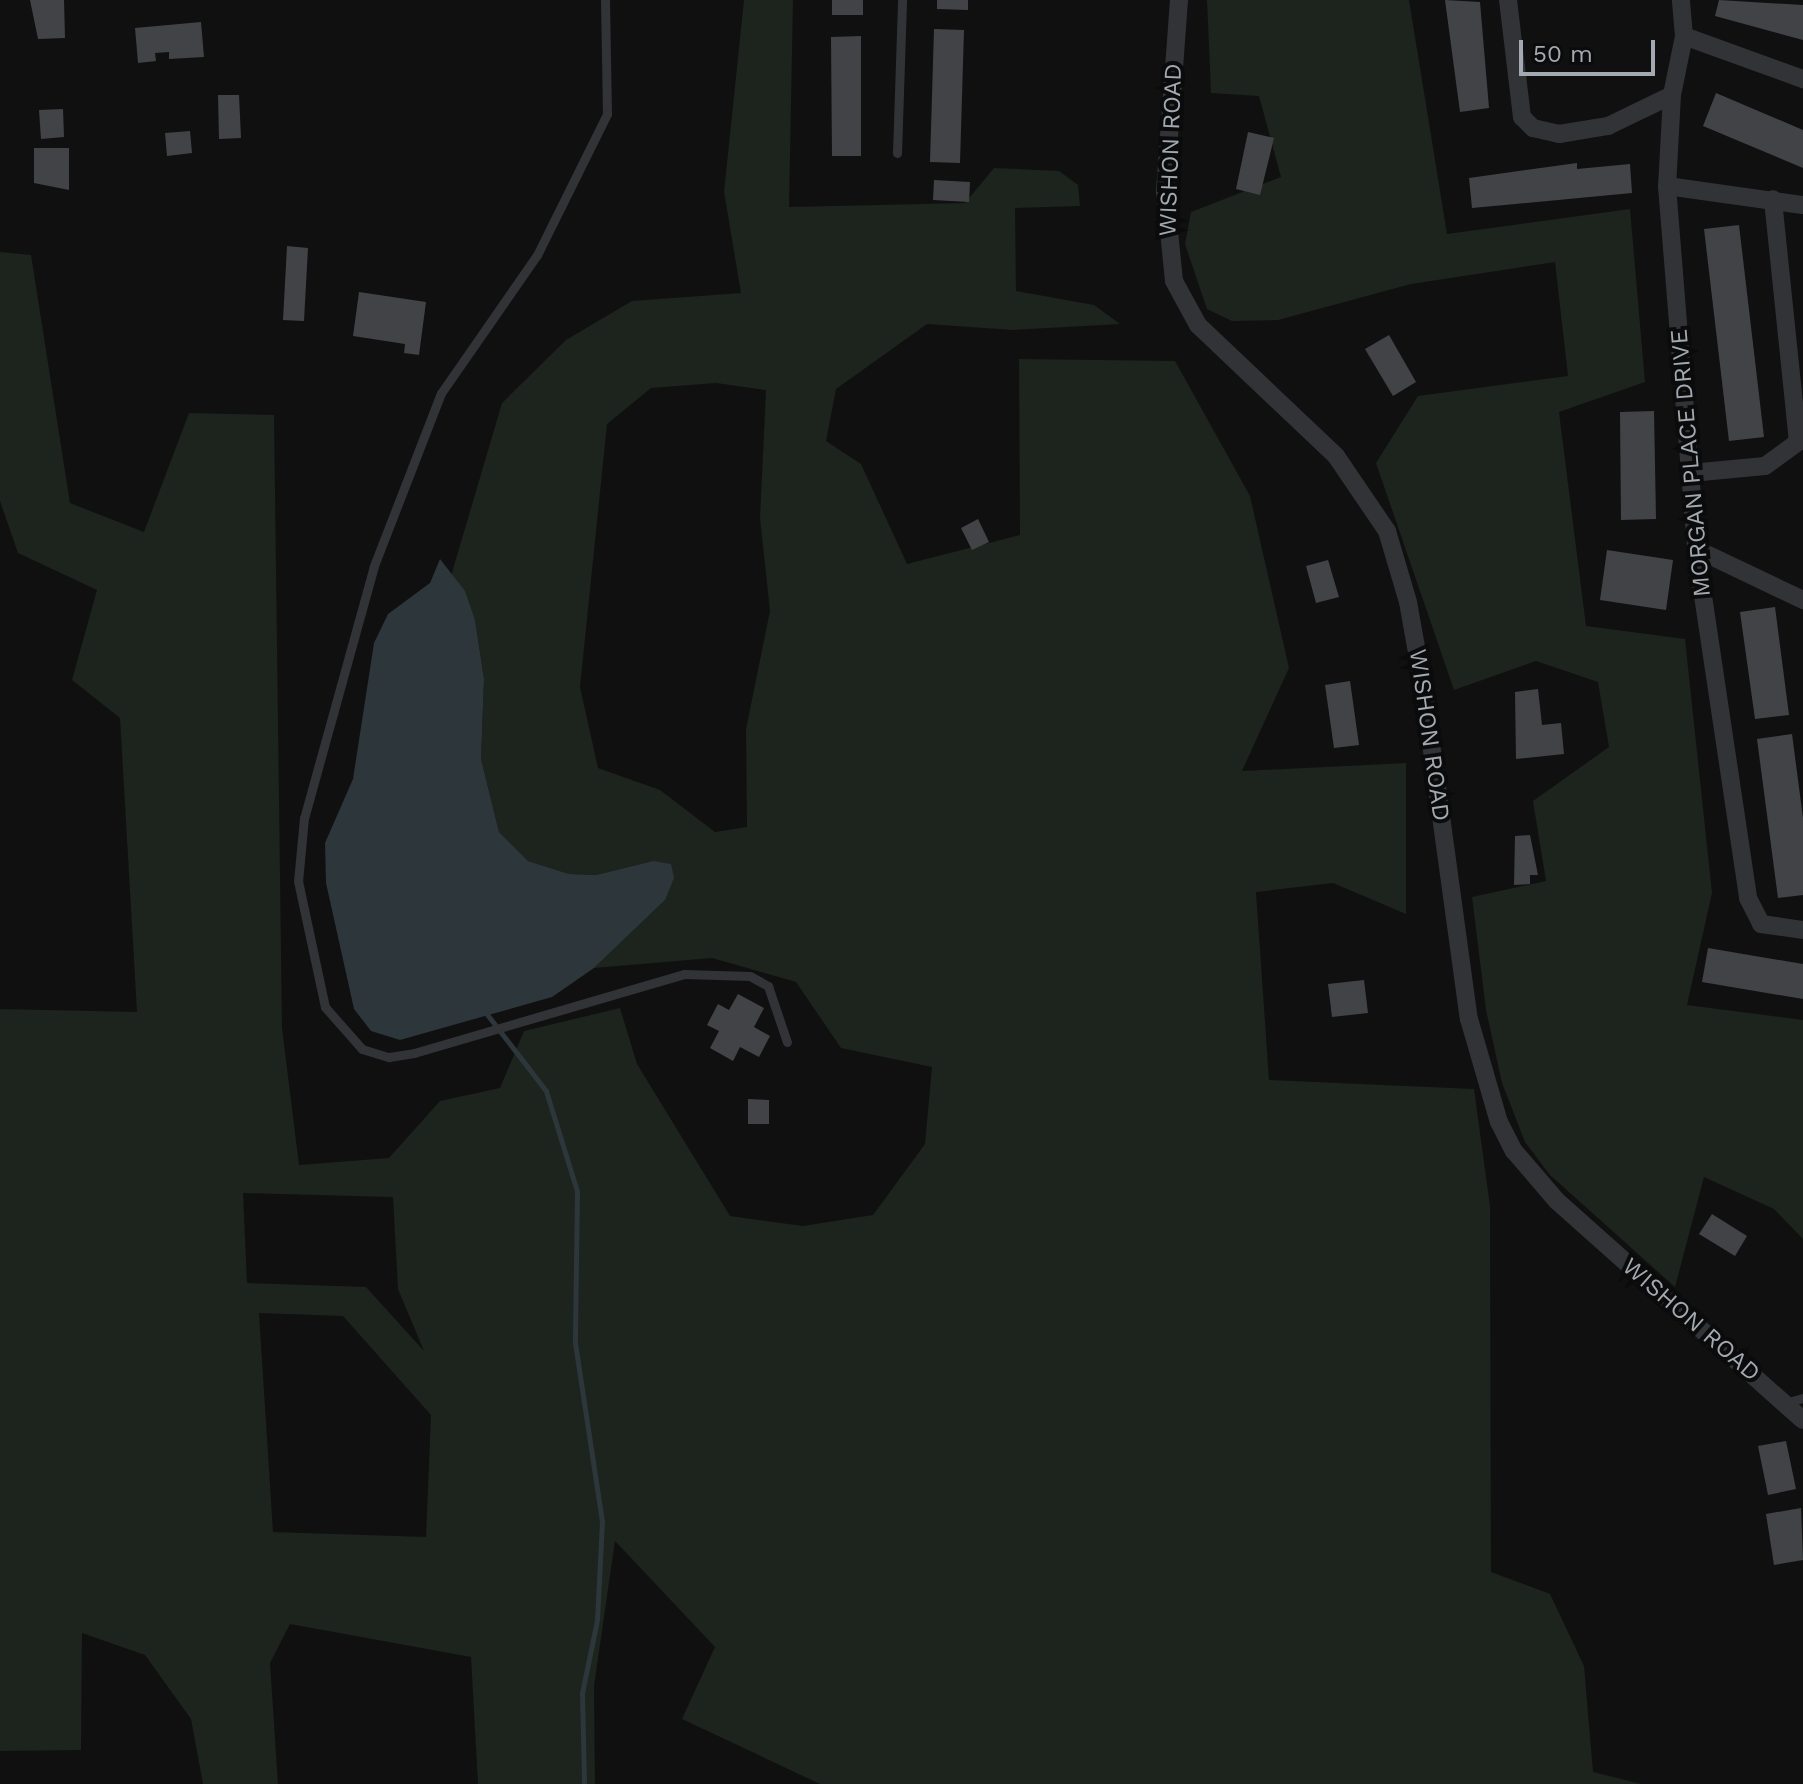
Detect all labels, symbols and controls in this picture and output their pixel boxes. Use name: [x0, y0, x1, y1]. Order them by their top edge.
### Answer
scale bar: [1523, 24, 1659, 74]
text: 50 m: [1533, 40, 1593, 68]
street label: WISHON ROAD: [1154, 63, 1188, 237]
street label: MORGAN PLACE DRIVE: [1665, 328, 1717, 598]
street label: WISHON ROAD: [1403, 647, 1455, 823]
street label: WISHON ROAD: [1616, 1252, 1766, 1388]

